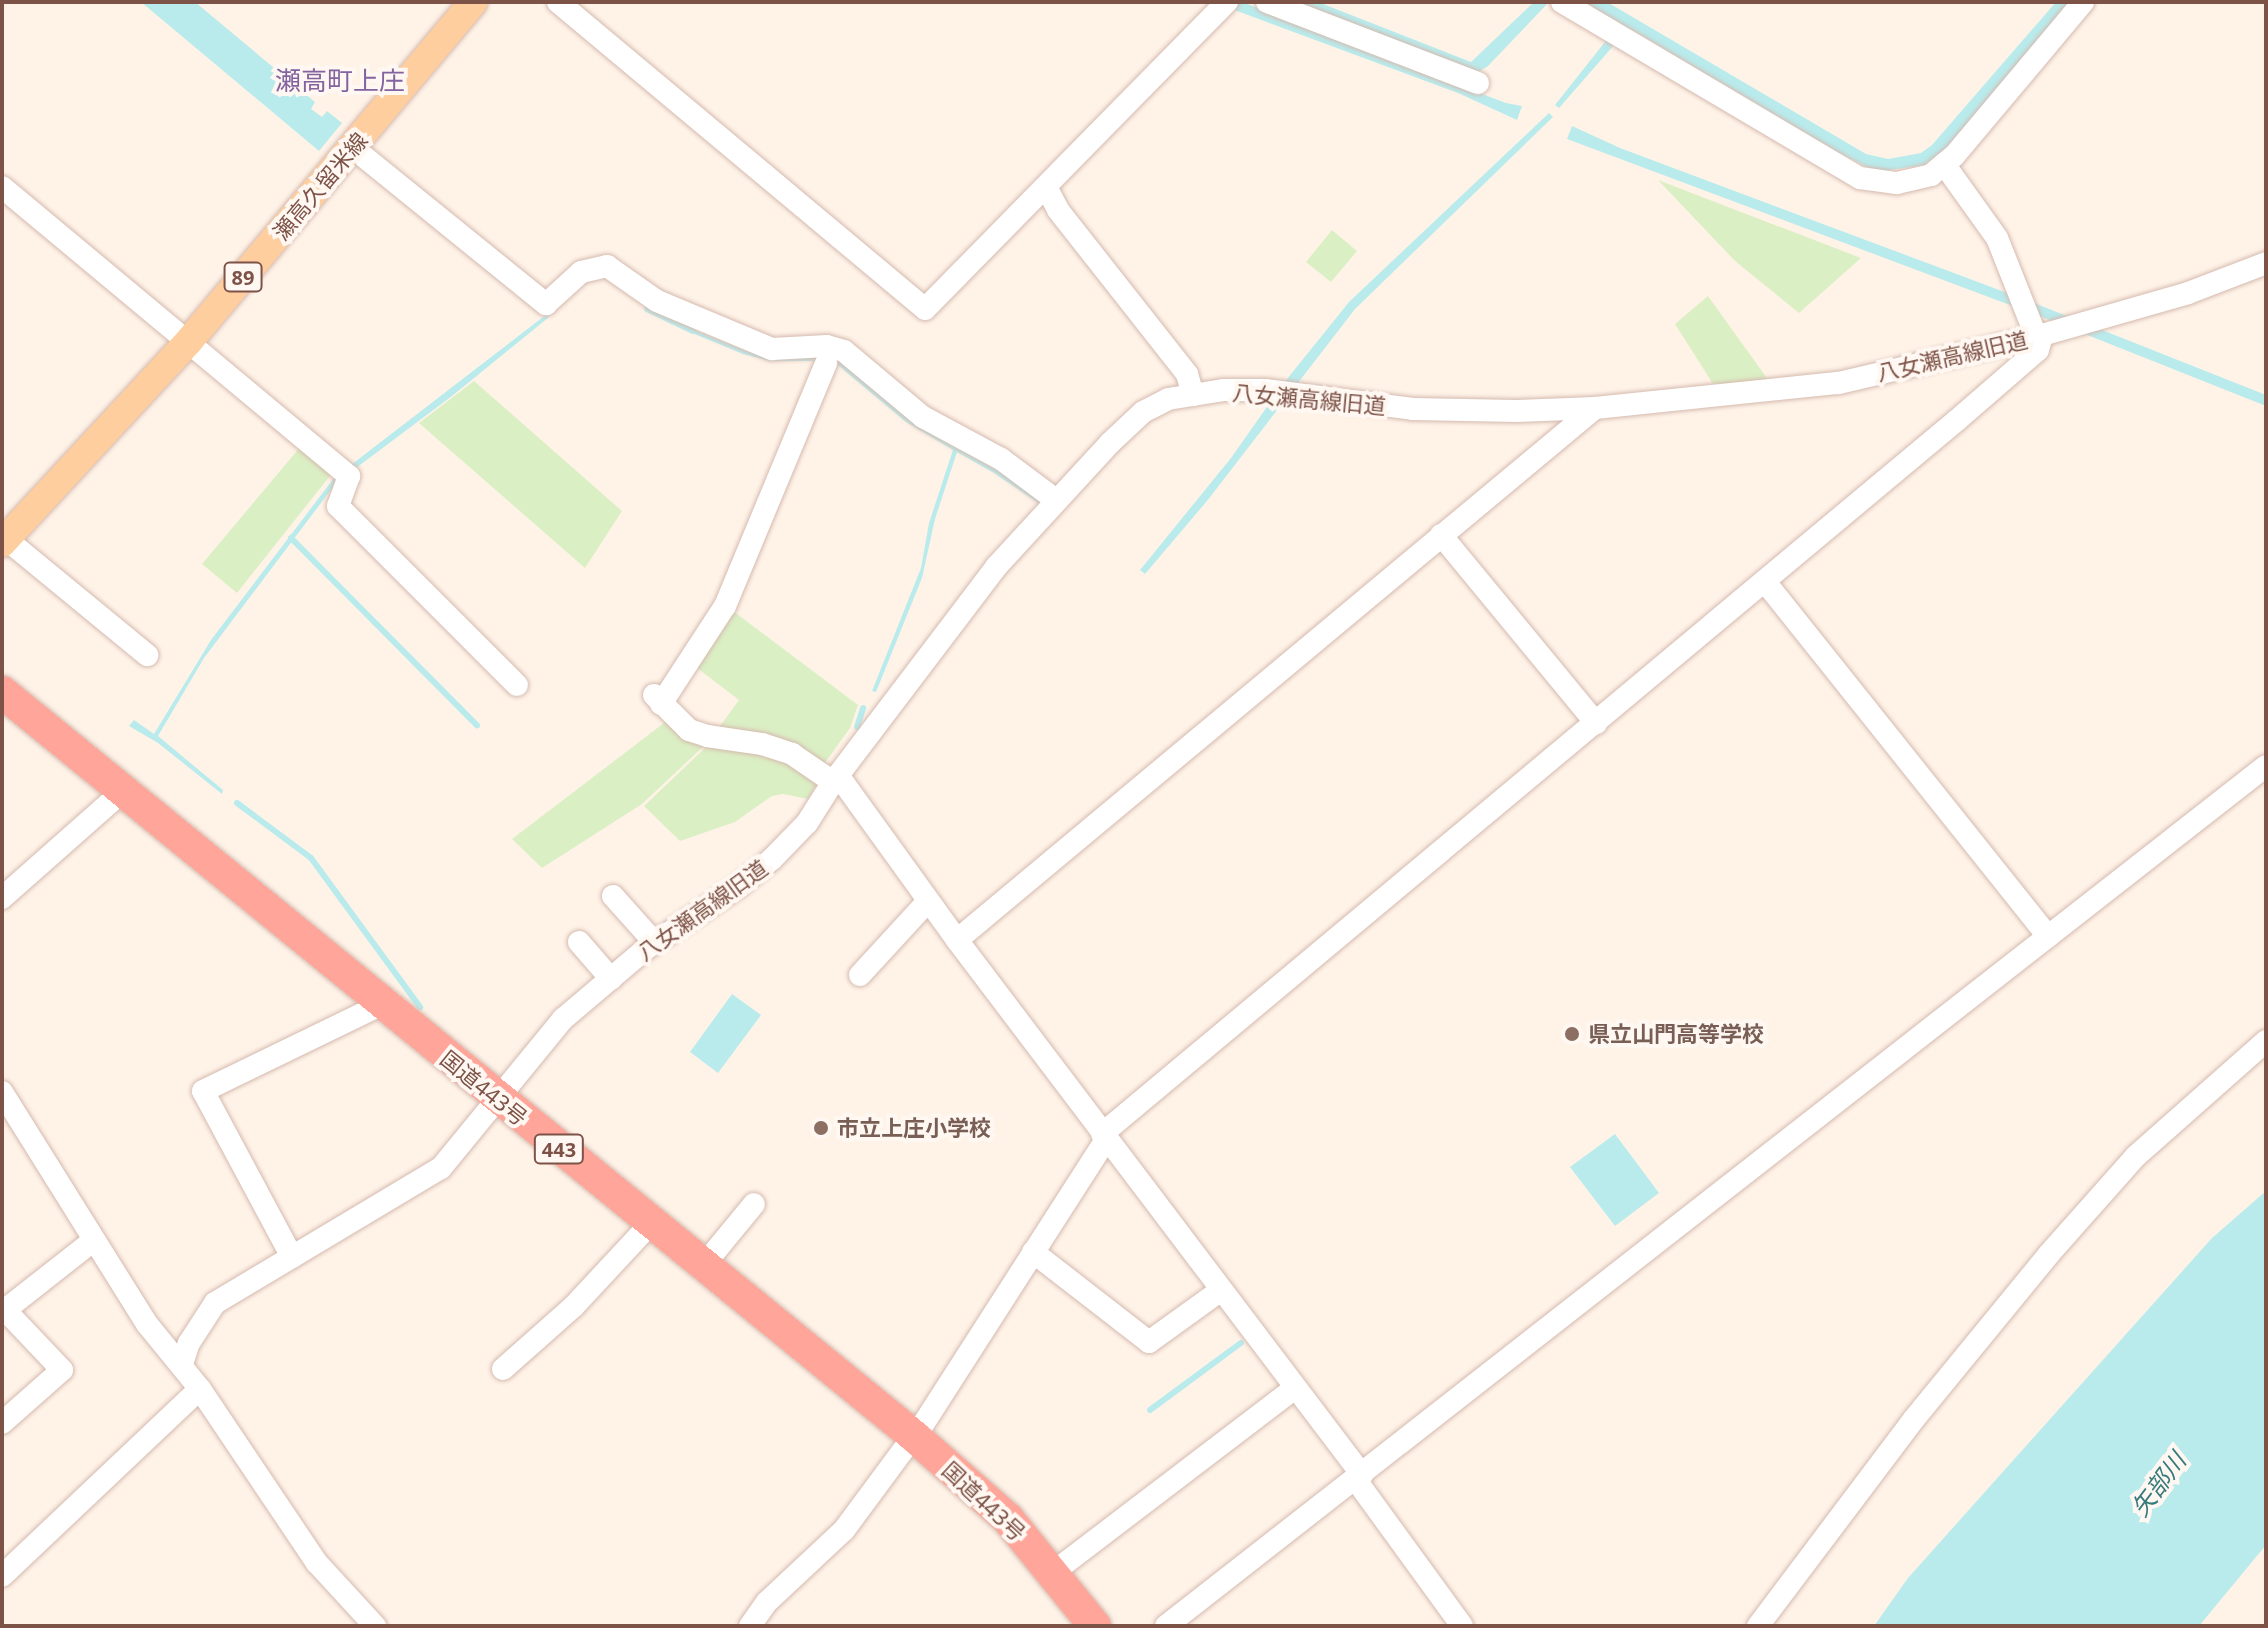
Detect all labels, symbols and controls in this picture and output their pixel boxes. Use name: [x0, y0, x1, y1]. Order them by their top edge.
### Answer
district label: 瀬高町上庄: [275, 65, 405, 97]
street label: 瀬高久留米線: [267, 127, 373, 245]
road number: 89: [223, 261, 263, 293]
street label: 八女瀬高線旧道: [1874, 326, 2030, 386]
street label: 八女瀬高線旧道: [1231, 379, 1387, 419]
street label: 八女瀬高線旧道: [632, 854, 772, 966]
place label: 県立山門高等学校: [1588, 1021, 1764, 1047]
marker: 県立山門高等学校: [1563, 1025, 1581, 1043]
street label: 国道443号: [435, 1045, 533, 1131]
place label: 市立上庄小学校: [837, 1115, 991, 1141]
marker: 市立上庄小学校: [812, 1119, 830, 1137]
road number: 443: [533, 1133, 585, 1165]
water label: 矢部川: [2125, 1447, 2191, 1521]
street label: 国道443号: [937, 1456, 1031, 1546]

